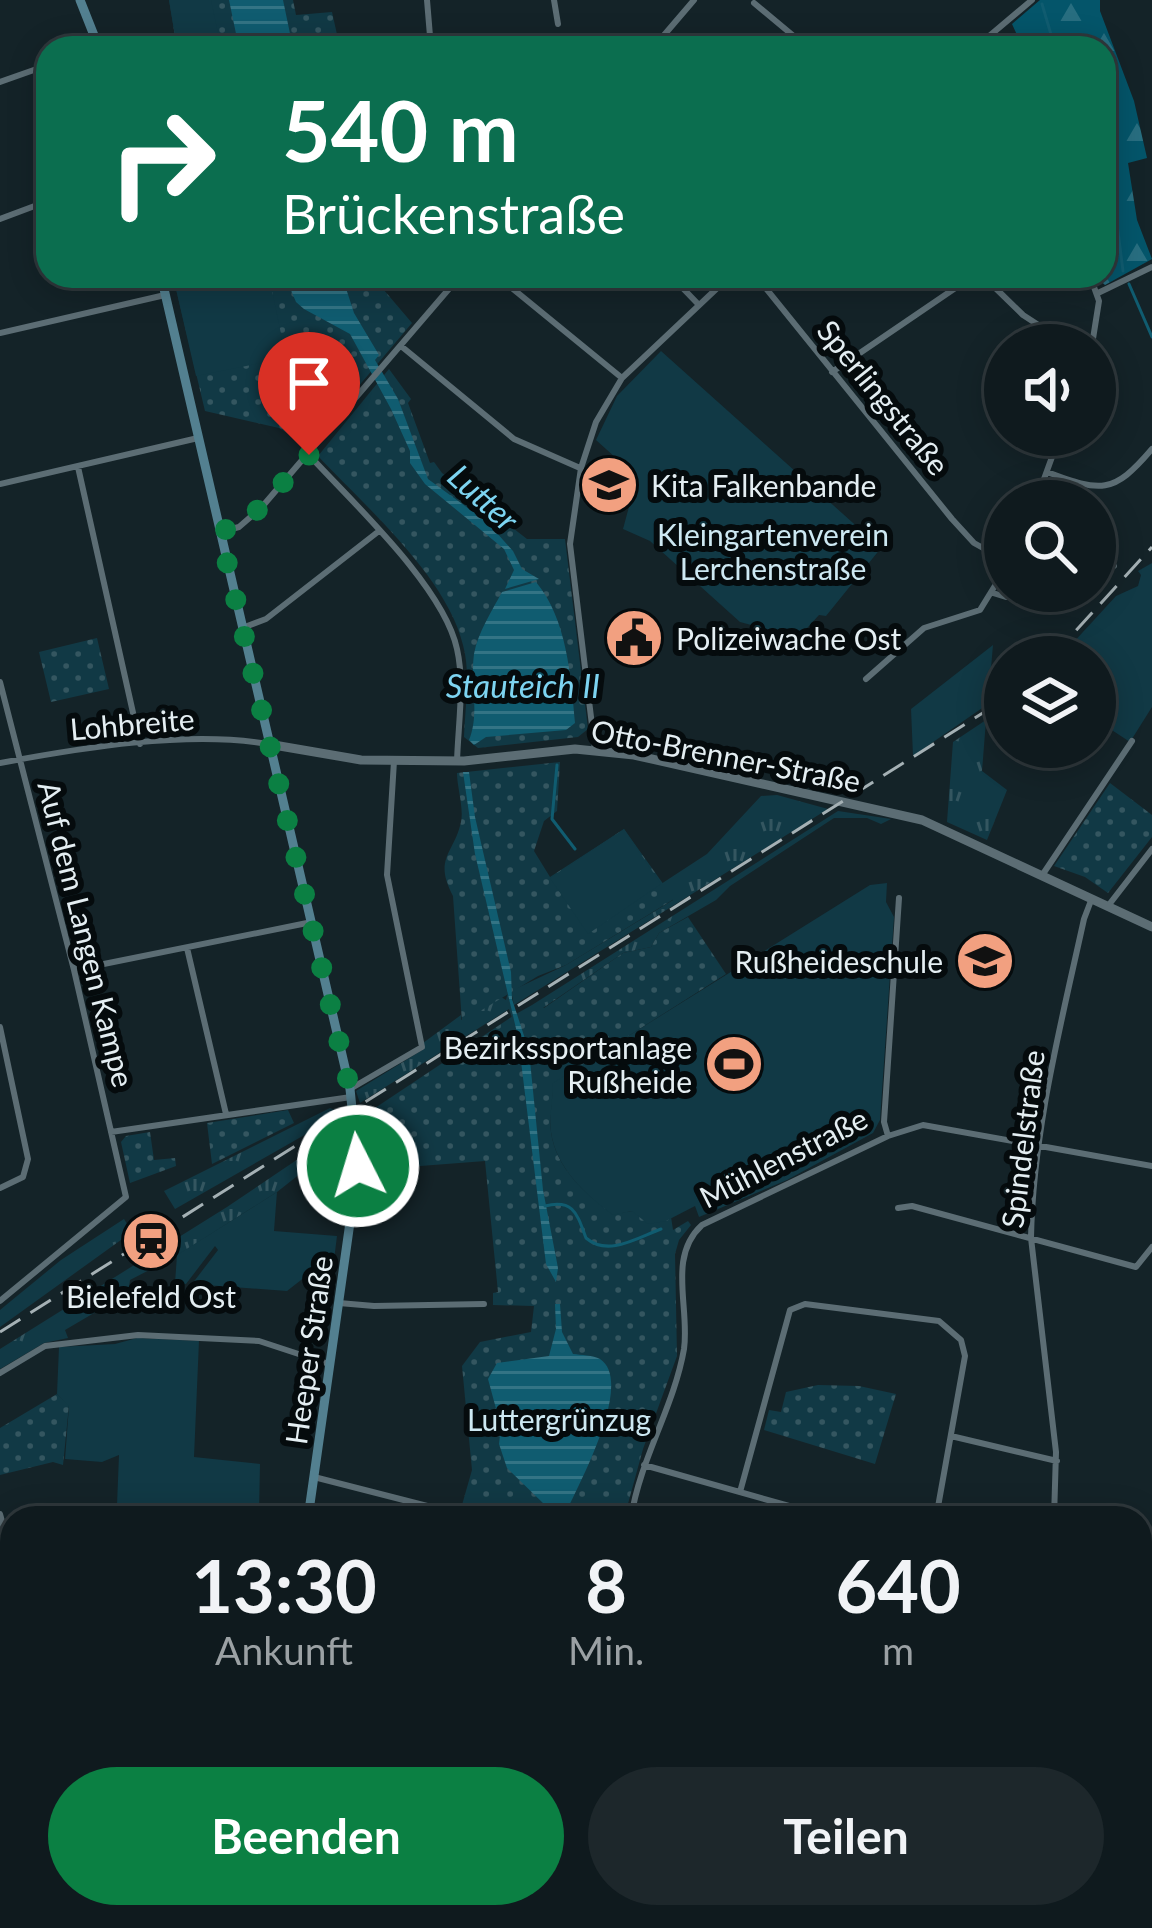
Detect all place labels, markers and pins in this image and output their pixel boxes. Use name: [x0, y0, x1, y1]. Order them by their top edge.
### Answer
pin: [258, 332, 360, 455]
school or university icon: Kita Falkenbande: [578, 454, 640, 516]
place label: Kita Falkenbande: [651, 467, 876, 503]
public building icon: Polizeiwache Ost: [603, 607, 665, 669]
place label: Polizeiwache Ost: [676, 620, 901, 656]
school or university icon: Rußheideschule: [954, 930, 1016, 992]
place label: Rußheideschule: [735, 943, 943, 979]
place label: Bezirkssportanlage Rußheide: [444, 1029, 692, 1099]
sports icon: Bezirkssportanlage Rußheide: [703, 1033, 765, 1095]
station icon: Bielefeld Ost: [120, 1210, 182, 1272]
place label: Bielefeld Ost: [66, 1278, 236, 1314]

